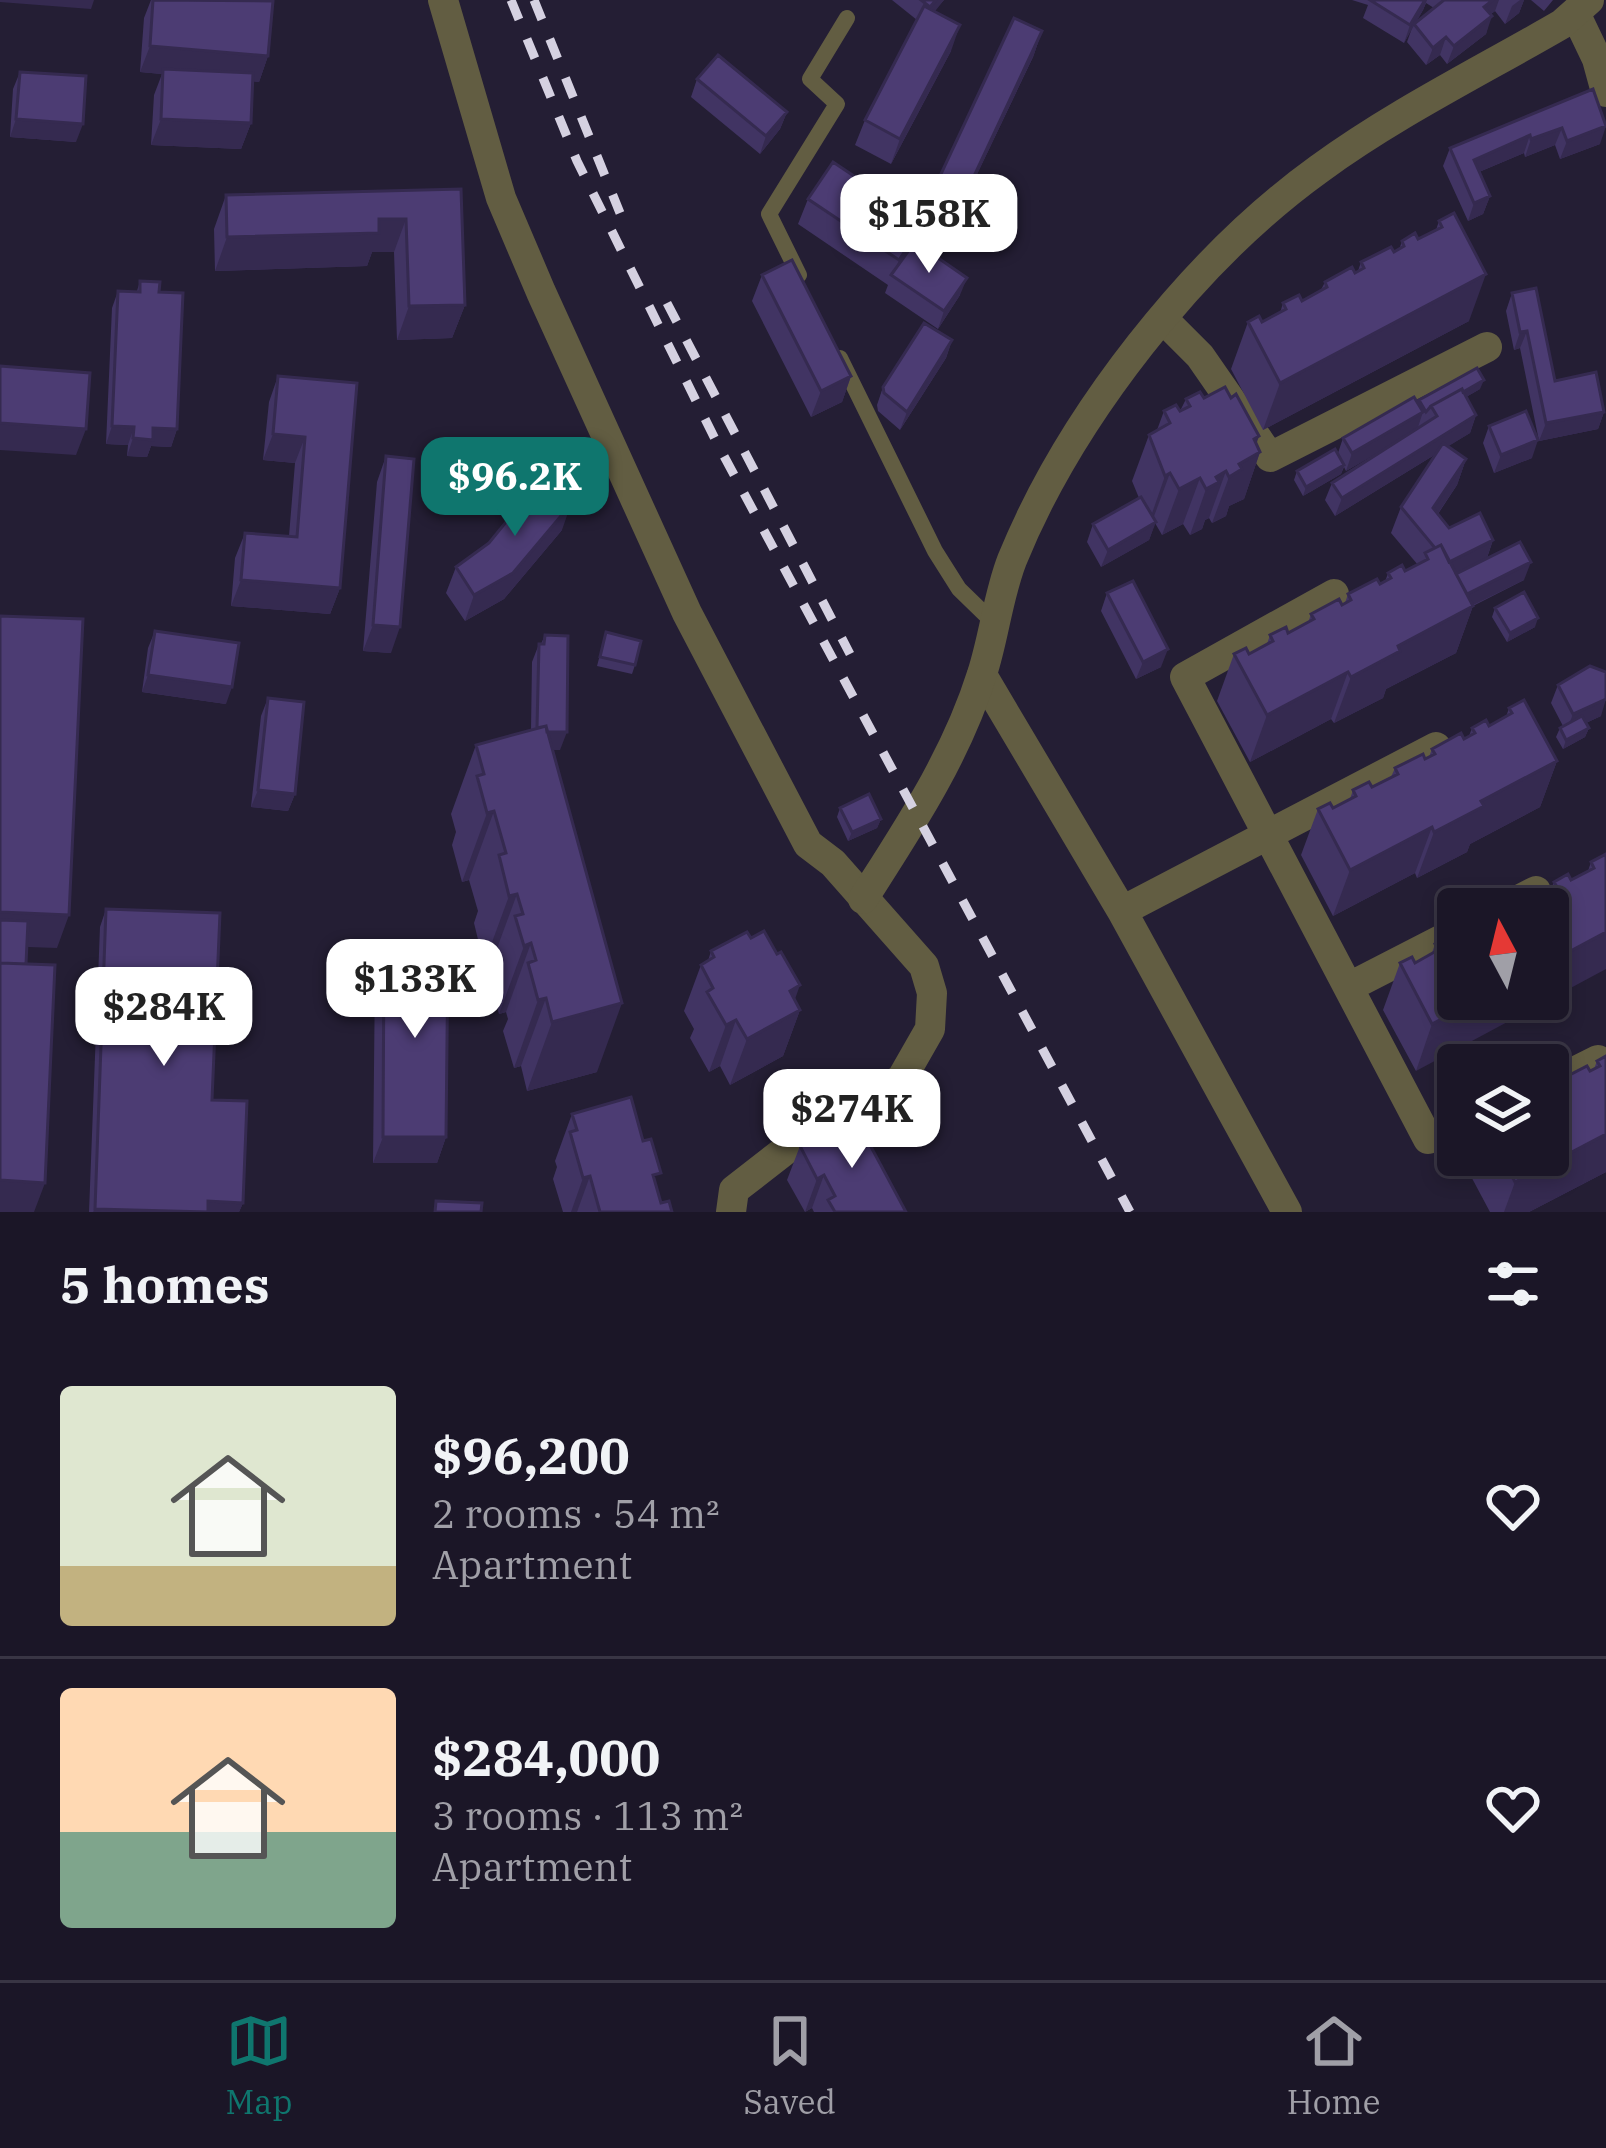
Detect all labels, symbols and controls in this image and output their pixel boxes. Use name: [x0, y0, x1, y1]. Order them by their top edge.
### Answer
pin: $158K: [845, 174, 1013, 276]
text: $158K: [867, 187, 991, 238]
pin: $96.2K: [417, 437, 613, 539]
text: $96.2K: [448, 450, 582, 501]
north arrow: [1437, 888, 1569, 1020]
map controls: [1437, 888, 1569, 1176]
pin: $133K: [331, 939, 499, 1041]
text: $133K: [353, 952, 477, 1003]
pin: $284K: [80, 967, 248, 1069]
text: $284K: [102, 980, 226, 1031]
button: layers: [1437, 1044, 1569, 1176]
pin: $274K: [768, 1069, 936, 1171]
text: $274K: [790, 1082, 914, 1133]
text: 5 homes: [60, 1251, 270, 1317]
icon: filters: [1480, 1251, 1546, 1317]
text: $96,200: [432, 1422, 630, 1488]
icon: home: [156, 1434, 300, 1578]
icon: heart: [1480, 1473, 1546, 1539]
text: 2 rooms · 54 m²: [432, 1488, 720, 1539]
text: Apartment: [432, 1539, 632, 1590]
text: $284,000: [432, 1724, 660, 1790]
icon: home: [156, 1736, 300, 1880]
icon: heart: [1480, 1775, 1546, 1841]
text: 3 rooms · 113 m²: [432, 1790, 743, 1841]
text: Apartment: [432, 1841, 632, 1892]
tab: Map: [225, 2008, 293, 2123]
tab: Saved: [743, 2008, 836, 2123]
tab: Home: [1287, 2008, 1381, 2123]

